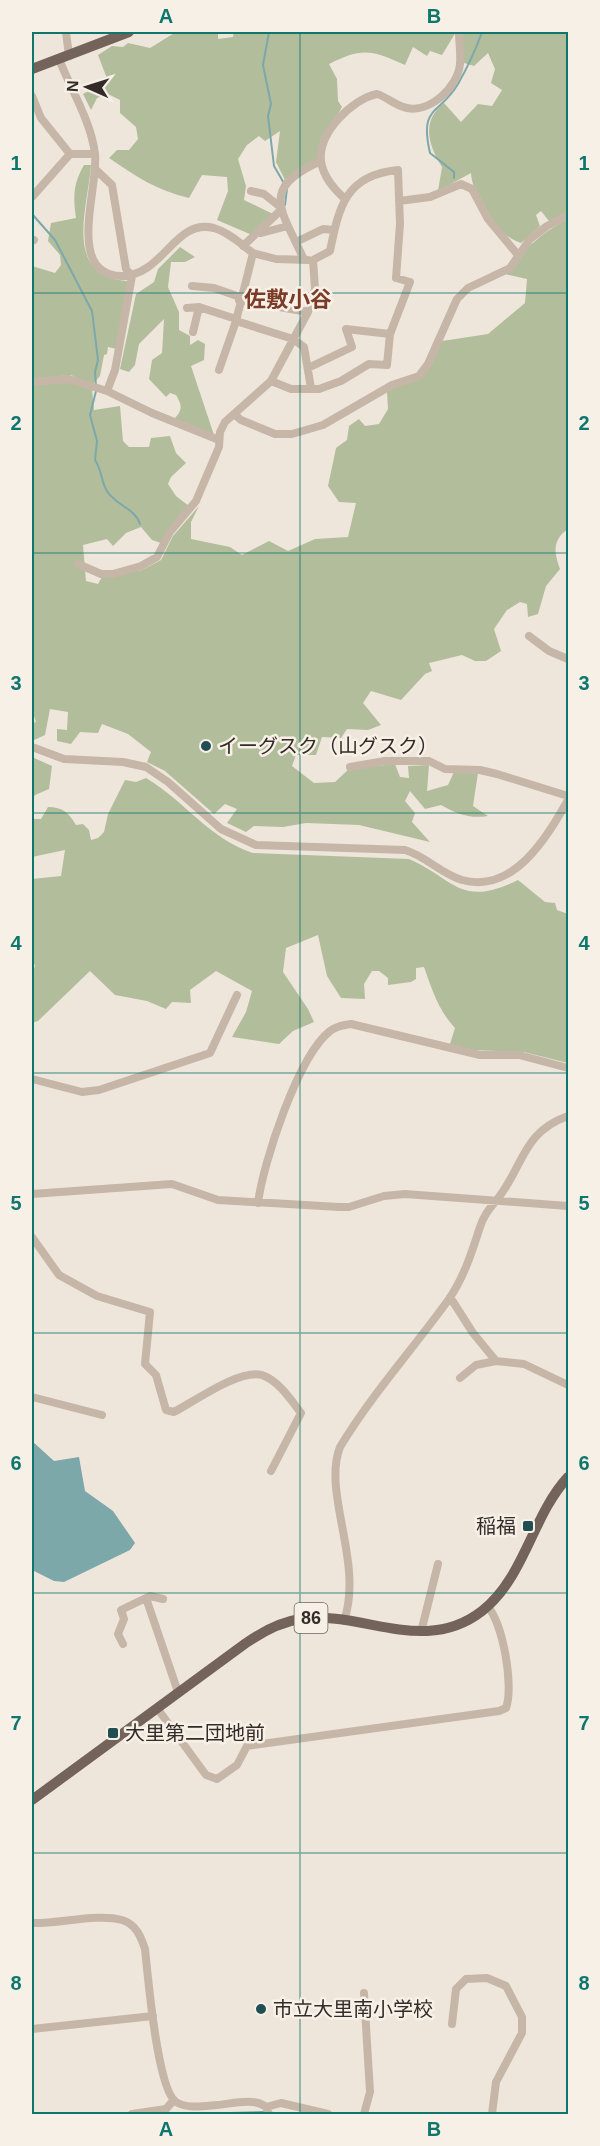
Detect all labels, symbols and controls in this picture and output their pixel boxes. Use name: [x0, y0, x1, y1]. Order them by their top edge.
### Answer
text: A: [159, 5, 173, 27]
text: B: [427, 5, 441, 27]
north arrow: [57, 57, 117, 117]
text: N: [64, 80, 81, 92]
text: 1: [10, 152, 22, 174]
text: 1: [578, 152, 590, 174]
district label: 佐敷小谷: [244, 287, 332, 312]
text: 2: [10, 412, 22, 434]
text: 2: [578, 412, 590, 434]
text: 3: [10, 672, 22, 694]
text: 3: [578, 672, 590, 694]
place label: イーグスク（山グスク）: [218, 735, 438, 757]
marker: イーグスク（山グスク）: [199, 739, 213, 753]
text: 4: [10, 932, 22, 954]
text: 4: [578, 932, 590, 954]
text: 5: [10, 1192, 22, 1214]
text: 5: [578, 1192, 590, 1214]
text: 6: [10, 1452, 22, 1474]
text: 6: [578, 1452, 590, 1474]
place label: 稲福: [476, 1515, 516, 1537]
marker: 稲福: [521, 1519, 535, 1533]
road number: 86: [294, 1603, 328, 1633]
text: 7: [10, 1712, 22, 1734]
text: 7: [578, 1712, 590, 1734]
place label: 大里第二団地前: [125, 1722, 265, 1744]
marker: 大里第二団地前: [106, 1726, 120, 1740]
text: 8: [10, 1972, 22, 1994]
text: 8: [578, 1972, 590, 1994]
place label: 市立大里南小学校: [273, 1998, 433, 2020]
marker: 市立大里南小学校: [254, 2002, 268, 2016]
text: A: [159, 2118, 173, 2140]
text: B: [427, 2118, 441, 2140]

